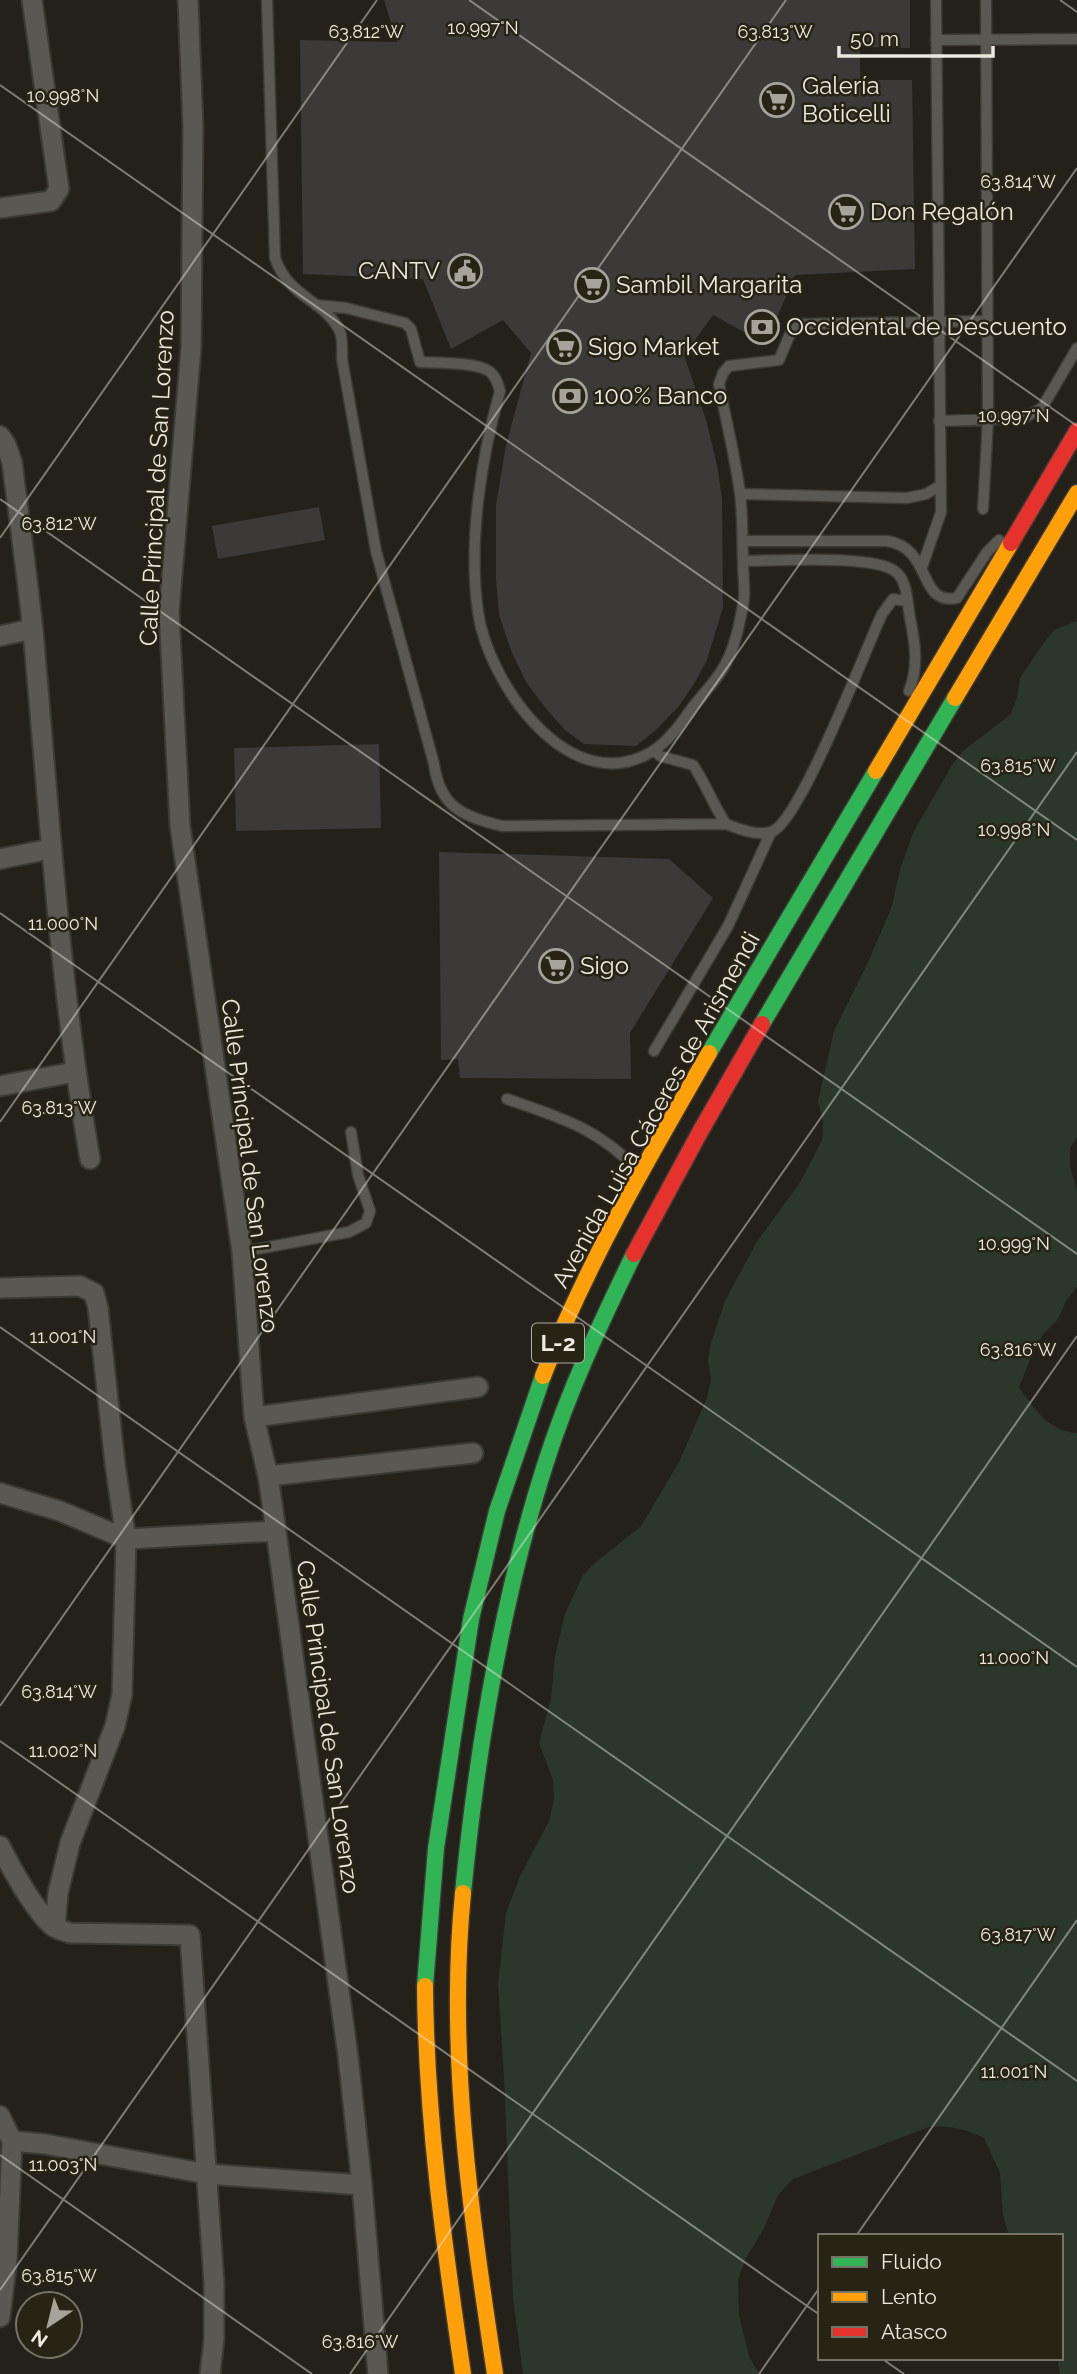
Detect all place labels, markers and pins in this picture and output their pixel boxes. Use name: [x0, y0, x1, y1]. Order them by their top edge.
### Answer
place label: Galería Boticelli: [802, 71, 891, 128]
supermarket icon: Galería Boticelli: [758, 81, 796, 119]
supermarket icon: Don Regalón: [827, 193, 865, 231]
place label: Don Regalón: [870, 197, 1014, 226]
public building icon: CANTV: [446, 252, 484, 290]
place label: CANTV: [358, 256, 440, 285]
supermarket icon: Sambil Margarita: [573, 266, 611, 304]
place label: Sambil Margarita: [616, 270, 802, 299]
bank icon: Occidental de Descuento: [743, 308, 781, 346]
place label: Occidental de Descuento: [786, 312, 1067, 341]
supermarket icon: Sigo Market: [545, 328, 583, 366]
place label: Sigo Market: [588, 332, 720, 361]
bank icon: 100% Banco: [551, 377, 589, 415]
place label: 100% Banco: [594, 381, 727, 410]
supermarket icon: Sigo: [537, 947, 575, 985]
place label: Sigo: [580, 951, 629, 980]

